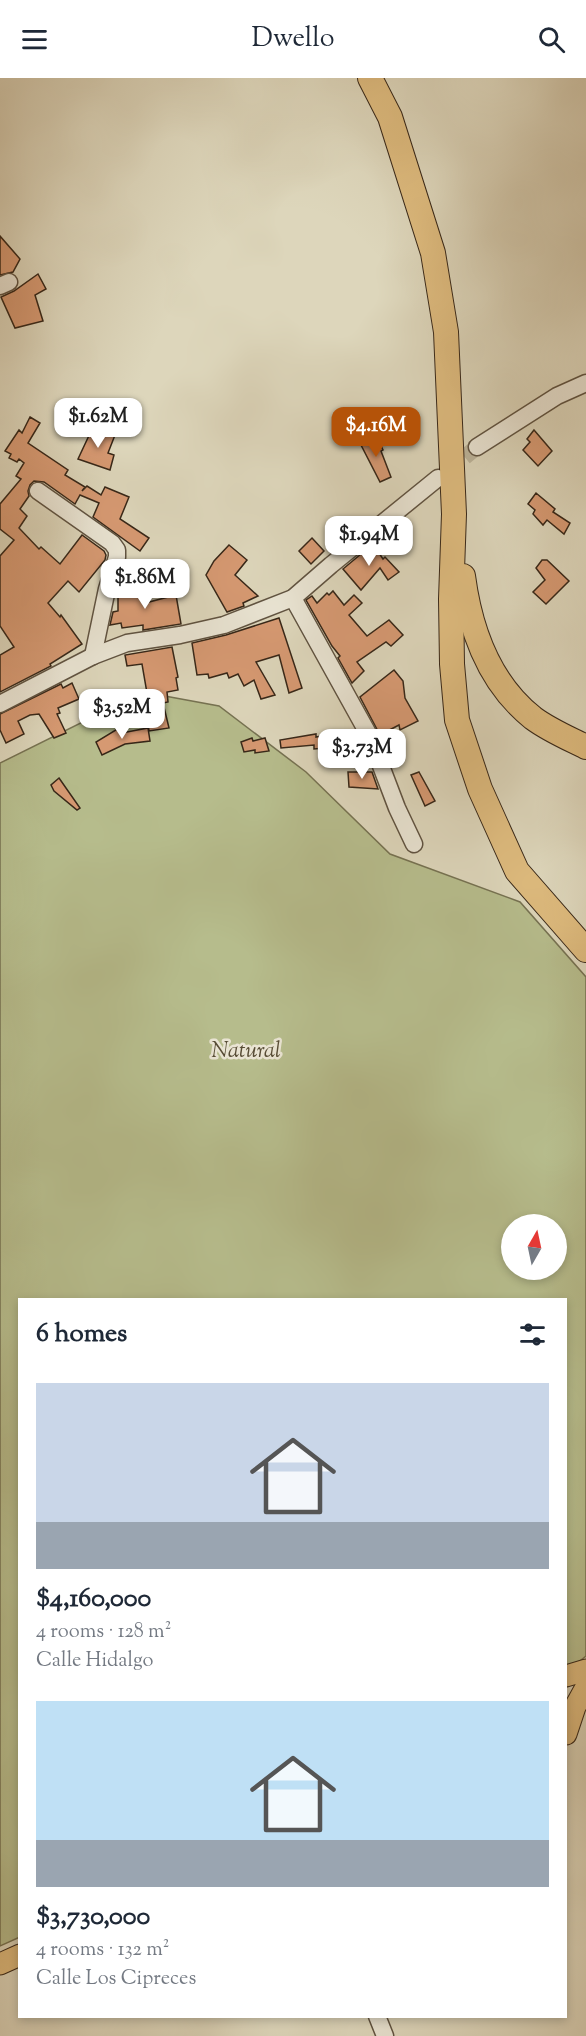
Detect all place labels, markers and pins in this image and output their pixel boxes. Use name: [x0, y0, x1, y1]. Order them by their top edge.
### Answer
pin: $1.62M: [49, 398, 147, 449]
pin: $4.16M: [327, 407, 425, 458]
pin: $1.94M: [320, 516, 418, 567]
pin: $1.86M: [96, 559, 194, 610]
pin: $3.52M: [73, 689, 171, 740]
pin: $3.73M: [313, 729, 411, 780]

